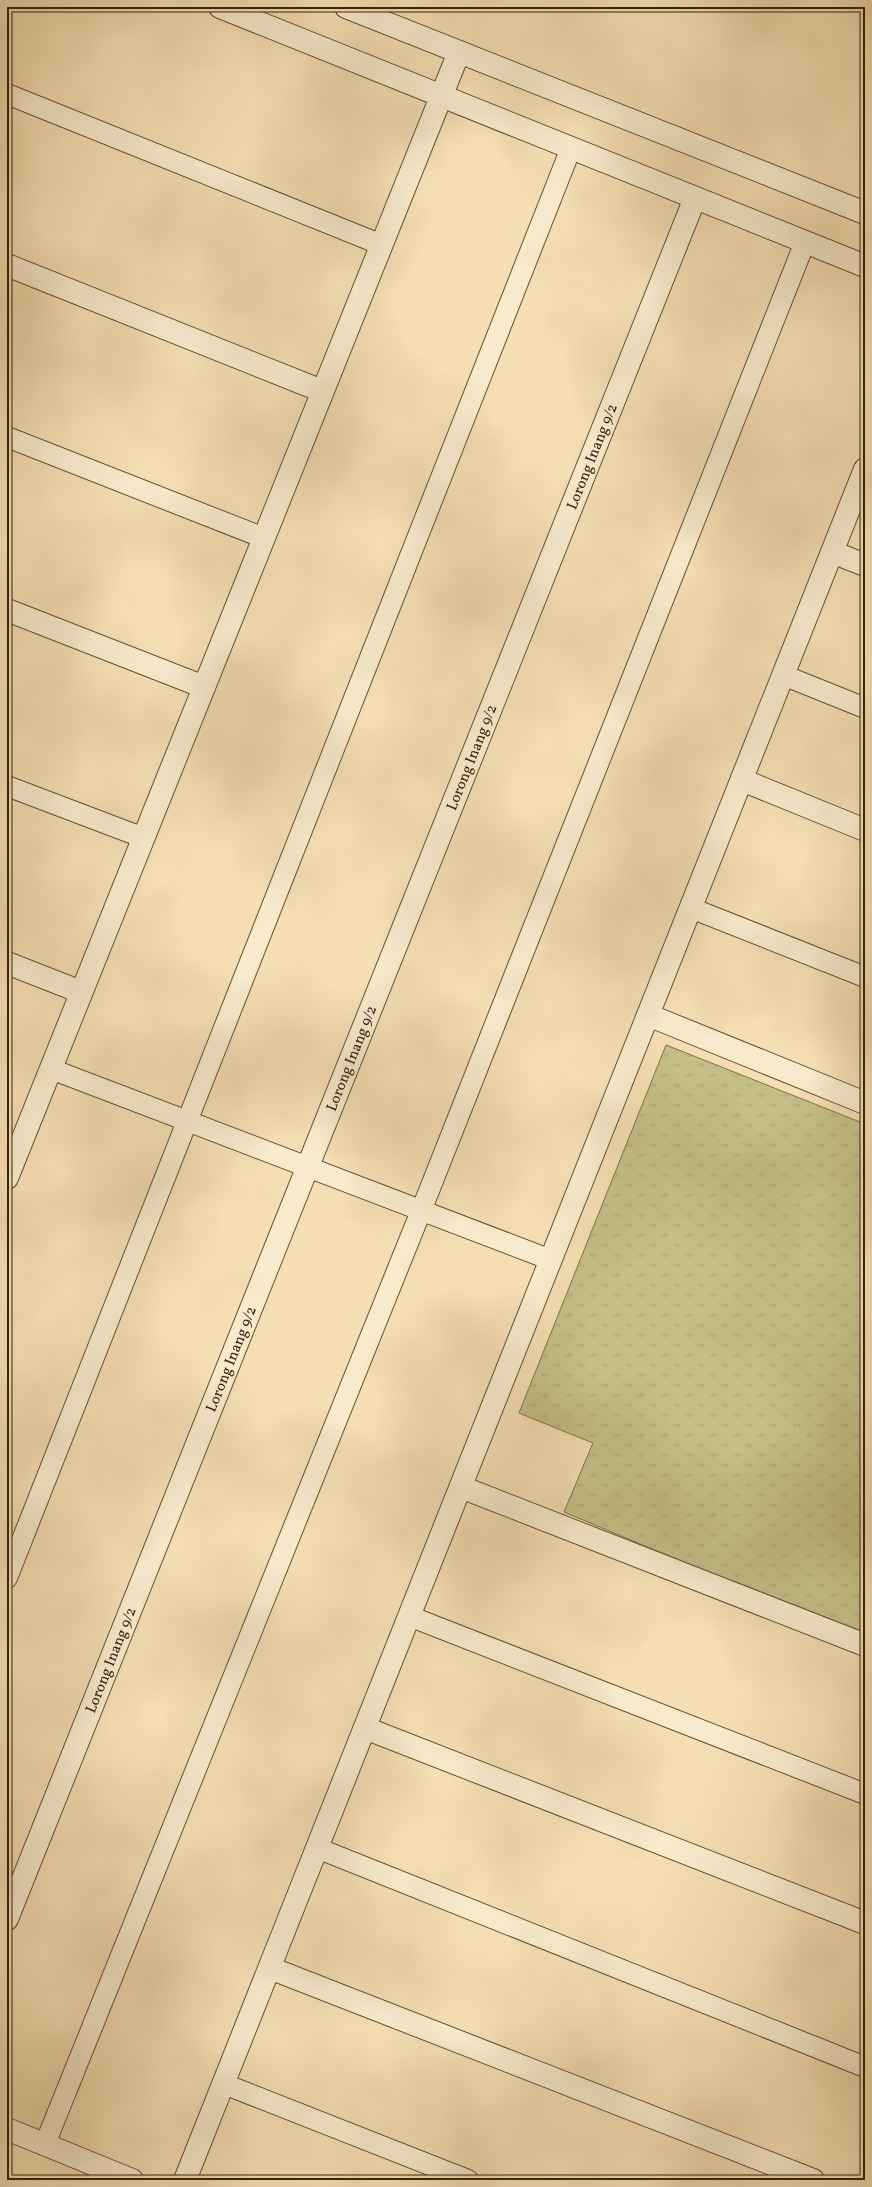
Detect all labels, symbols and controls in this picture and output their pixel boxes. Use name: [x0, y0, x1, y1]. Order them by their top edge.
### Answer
street label: Lorong Inang 9/2: [562, 401, 624, 513]
street label: Lorong Inang 9/2: [442, 702, 503, 814]
street label: Lorong Inang 9/2: [322, 1003, 383, 1115]
street label: Lorong Inang 9/2: [202, 1304, 263, 1416]
street label: Lorong Inang 9/2: [81, 1604, 143, 1717]

